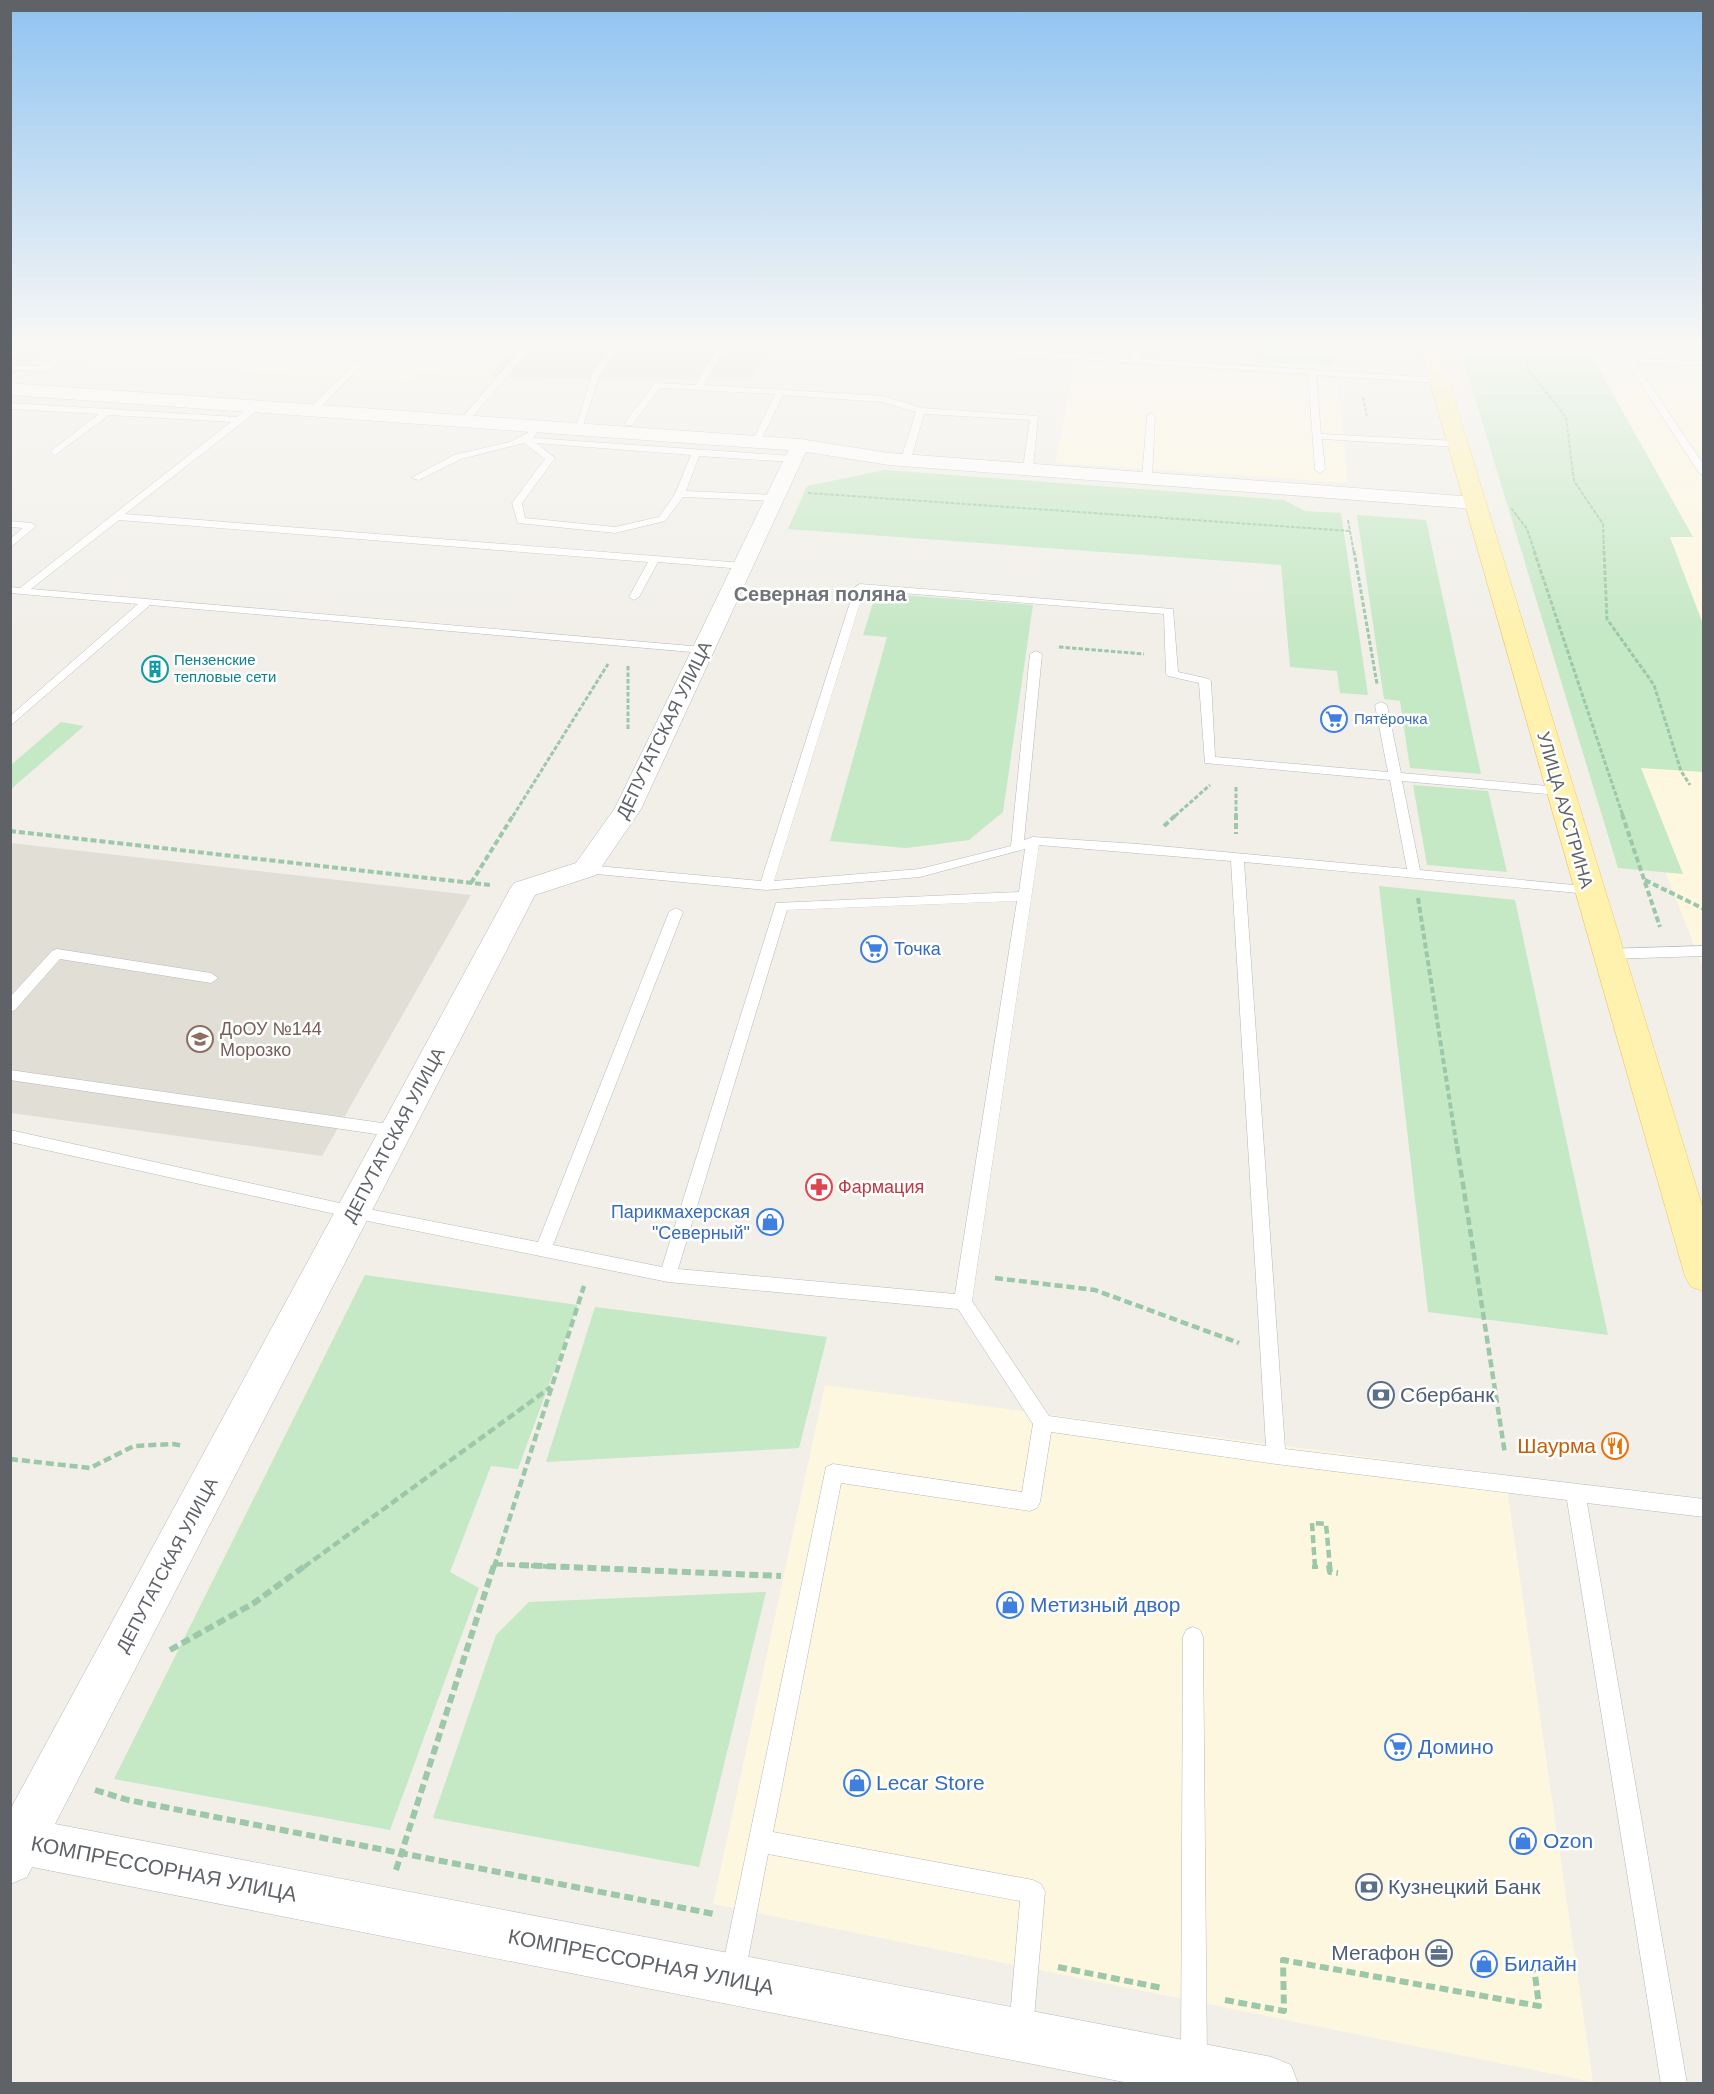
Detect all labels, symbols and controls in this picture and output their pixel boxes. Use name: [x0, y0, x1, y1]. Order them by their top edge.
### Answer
district label: Северная поляна: [734, 583, 907, 605]
street label: ДЕПУТАТСКАЯ УЛИЦА: [612, 638, 716, 822]
place label: Пензенские тепловые сети: [174, 651, 276, 685]
building icon: Пензенские тепловые сети: [140, 654, 170, 684]
supermarket icon: Пятёрочка: [1319, 704, 1349, 734]
place label: Пятёрочка: [1354, 710, 1428, 727]
street label: УЛИЦА АУСТРИНА: [1533, 729, 1597, 891]
supermarket icon: Точка: [859, 934, 889, 964]
place label: Точка: [894, 939, 942, 959]
place label: ДоОУ №144 Морозко: [220, 1019, 322, 1060]
school or university icon: ДоОУ №144 Морозко: [185, 1024, 215, 1054]
street label: ДЕПУТАТСКАЯ УЛИЦА: [339, 1044, 449, 1226]
pharmacy icon: Фармация: [804, 1172, 834, 1202]
place label: Фармация: [838, 1177, 924, 1197]
place label: Парикмахерская "Северный": [611, 1202, 750, 1243]
shop icon: Парикмахерская "Северный": [755, 1207, 785, 1237]
bank icon: Сбербанк: [1366, 1380, 1396, 1410]
place label: Сбербанк: [1400, 1383, 1495, 1406]
restaurant icon: Шаурма: [1600, 1431, 1630, 1461]
place label: Шаурма: [1517, 1434, 1596, 1457]
street label: ДЕПУТАТСКАЯ УЛИЦА: [112, 1474, 222, 1656]
shop icon: Метизный двор: [995, 1590, 1025, 1620]
place label: Метизный двор: [1030, 1593, 1180, 1616]
supermarket icon: Домино: [1383, 1732, 1413, 1762]
place label: Домино: [1418, 1735, 1494, 1758]
shop icon: Lecar Store: [842, 1768, 872, 1798]
place label: Lecar Store: [876, 1771, 985, 1794]
shop icon: Ozon: [1508, 1826, 1538, 1856]
place label: Ozon: [1543, 1829, 1593, 1852]
street label: КОМПРЕССОРНАЯ УЛИЦА: [29, 1831, 299, 1906]
bank icon: Кузнецкий Банк: [1354, 1872, 1384, 1902]
place label: Кузнецкий Банк: [1388, 1875, 1541, 1898]
street label: КОМПРЕССОРНАЯ УЛИЦА: [506, 1924, 776, 1999]
office icon: Мегафон: [1424, 1938, 1454, 1968]
place label: Мегафон: [1331, 1941, 1420, 1964]
shop icon: Билайн: [1469, 1949, 1499, 1979]
place label: Билайн: [1504, 1952, 1577, 1975]

